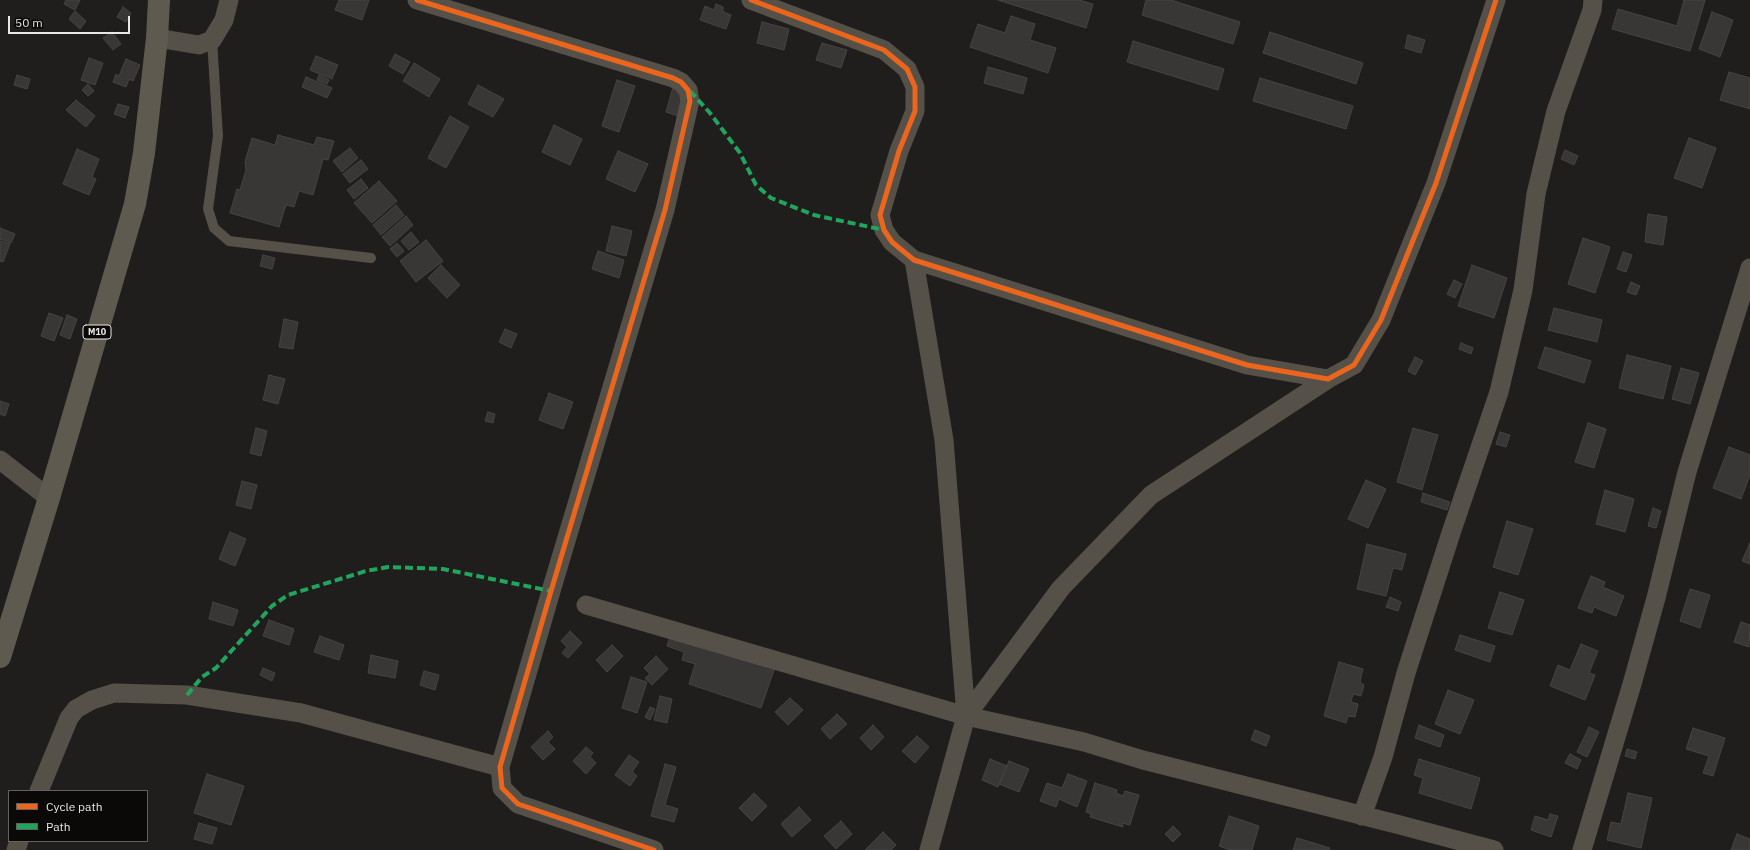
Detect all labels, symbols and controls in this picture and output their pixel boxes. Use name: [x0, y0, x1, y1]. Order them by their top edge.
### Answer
scale bar: [10, 8, 132, 34]
text: 50 m: [15, 15, 43, 30]
road number: M10: [83, 325, 111, 339]
legend: [8, 790, 148, 842]
text: Cycle path: [46, 799, 103, 814]
text: Path: [46, 819, 71, 834]

